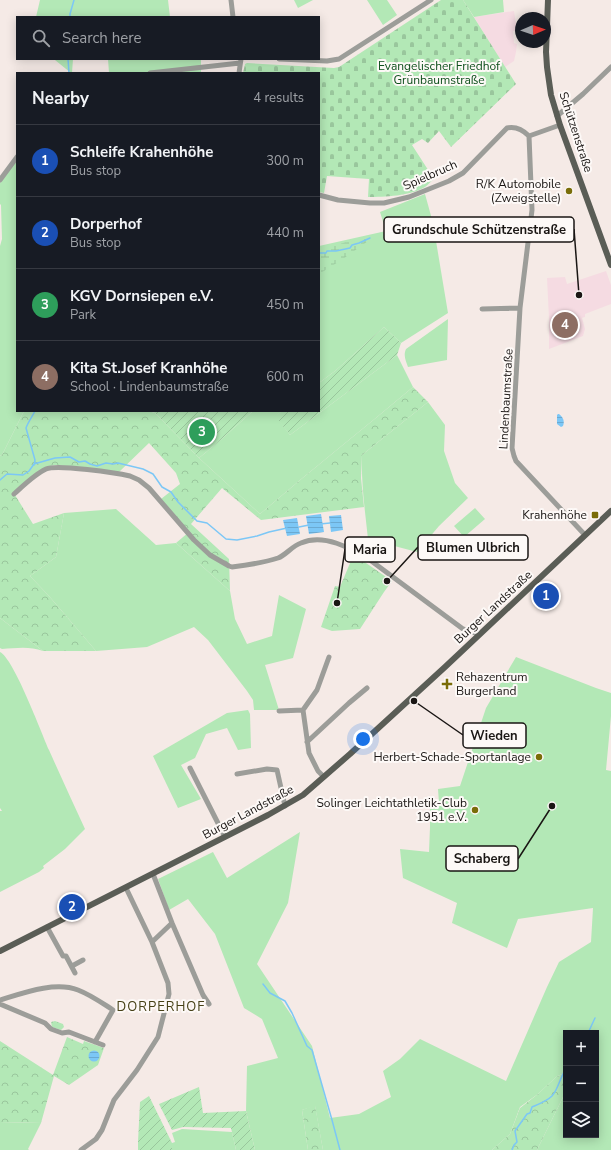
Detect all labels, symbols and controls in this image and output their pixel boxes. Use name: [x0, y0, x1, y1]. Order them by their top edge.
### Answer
north arrow: [515, 12, 551, 48]
search box: [16, 16, 320, 60]
icon: search: [30, 27, 52, 49]
text: Search here: [62, 28, 142, 48]
park label: Evangelischer Friedhof Grünbaumstraße: [378, 58, 501, 88]
text: Nearby: [32, 87, 89, 110]
text: 4 results: [253, 89, 304, 107]
street label: Schützenstraße: [555, 90, 597, 174]
text: Schleife Krahenhöhe: [70, 142, 213, 162]
text: 1: [41, 152, 49, 170]
text: 300 m: [266, 152, 304, 170]
street label: Spielbruch: [400, 156, 460, 194]
text: Bus stop: [70, 162, 121, 180]
place label: R/K Automobile (Zweigstelle): [476, 176, 561, 206]
marker: R/K Automobile (Zweigstelle): [564, 186, 574, 196]
text: Dorperhof: [70, 214, 142, 234]
callout: Grundschule Schützenstraße: [384, 217, 574, 242]
text: Grundschule Schützenstraße: [392, 221, 566, 239]
text: 2: [41, 224, 49, 242]
text: 440 m: [266, 224, 304, 242]
text: Bus stop: [70, 234, 121, 252]
text: KGV Dornsiepen e.V.: [70, 286, 214, 306]
text: 3: [41, 296, 49, 314]
text: 450 m: [266, 296, 304, 314]
text: Park: [70, 306, 96, 324]
pin: 4: [552, 310, 578, 340]
street label: Lindenbaumstraße: [495, 348, 517, 450]
text: Kita St.Josef Kranhöhe: [70, 358, 227, 378]
text: 4: [41, 368, 49, 386]
text: 600 m: [266, 368, 304, 386]
text: School · Lindenbaumstraße: [70, 378, 229, 396]
pin: 3: [189, 417, 215, 447]
place label: Krahenhöhe: [522, 507, 587, 523]
marker: Krahenhöhe: [590, 510, 600, 520]
callout: Blumen Ulbrich: [418, 535, 528, 560]
callout: Maria: [345, 537, 395, 562]
text: Blumen Ulbrich: [426, 539, 520, 557]
text: Maria: [353, 541, 387, 559]
street label: Burger Landstraße: [451, 567, 535, 647]
pin: 1: [533, 581, 559, 611]
place label: Rehazentrum Burgerland: [456, 669, 528, 699]
marker: Rehazentrum Burgerland: [441, 678, 453, 690]
callout: Wieden: [463, 723, 526, 748]
text: Wieden: [470, 727, 518, 745]
your location: [353, 729, 373, 749]
place label: Herbert-Schade-Sportanlage: [373, 749, 531, 765]
marker: Herbert-Schade-Sportanlage: [534, 752, 544, 762]
street label: Burger Landstraße: [200, 781, 296, 843]
place label: Solinger Leichtathletik-Club 1951 e.V.: [316, 795, 467, 825]
marker: Solinger Leichtathletik-Club 1951 e.V.: [470, 805, 480, 815]
callout: Schaberg: [446, 846, 518, 871]
text: Schaberg: [454, 850, 510, 868]
pin: 2: [59, 892, 85, 922]
district label: DORPERHOF: [117, 998, 205, 1016]
map controls: [563, 1030, 599, 1138]
button: +: [563, 1030, 599, 1066]
button: −: [563, 1066, 599, 1102]
button: layers: [563, 1102, 599, 1138]

